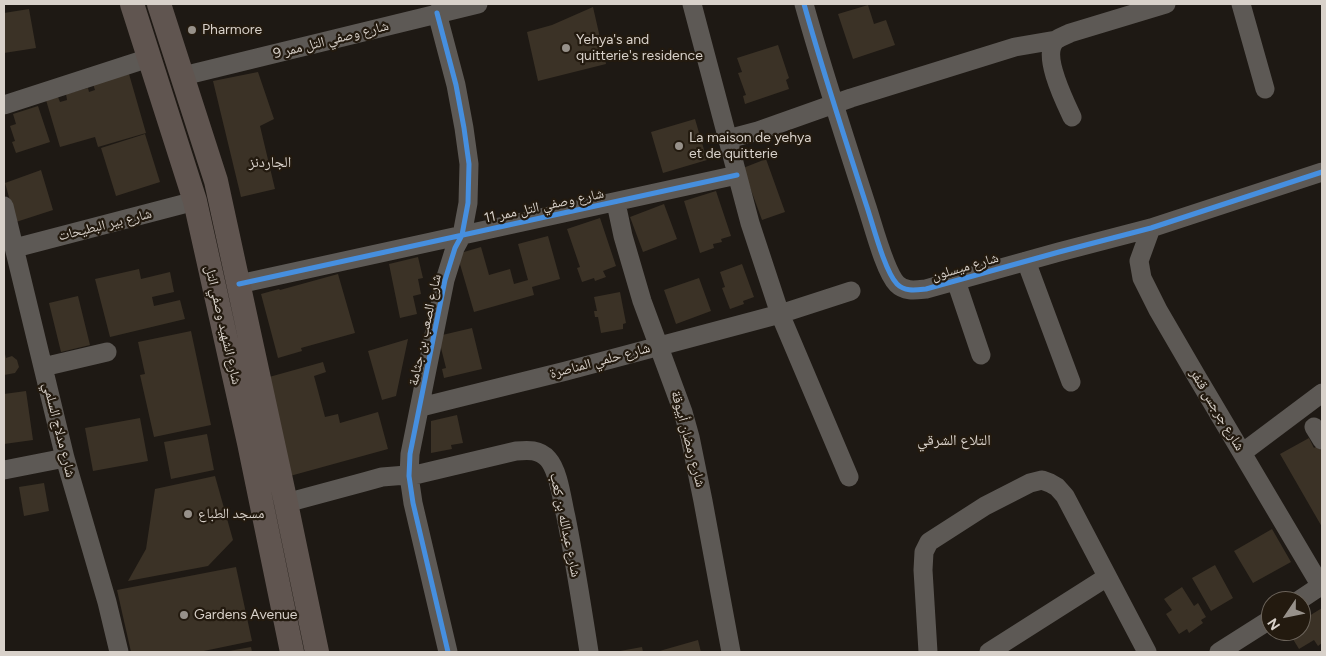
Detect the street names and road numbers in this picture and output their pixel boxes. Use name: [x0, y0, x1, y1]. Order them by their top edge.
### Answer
street label: شارع وصفي التل ممر 9: [272, 18, 390, 62]
street label: شارع وصفي التل ممر 11: [483, 185, 605, 227]
street label: شارع بير البطيحات: [56, 205, 154, 245]
street label: شارع ميسلون: [930, 249, 1000, 285]
street label: شارع الشهيد وصفي التل: [201, 264, 245, 386]
street label: شارع الصعب بن جثامة: [405, 273, 445, 387]
street label: شارع حلمي المناصرة: [548, 340, 652, 382]
street label: شارع جرجس قنفر: [1186, 366, 1248, 454]
street label: شارع مدلاج السلمي: [39, 381, 79, 479]
street label: شارع رمضان أبيوقة: [667, 389, 709, 489]
street label: شارع عبدالله بن كعب: [546, 471, 584, 579]

